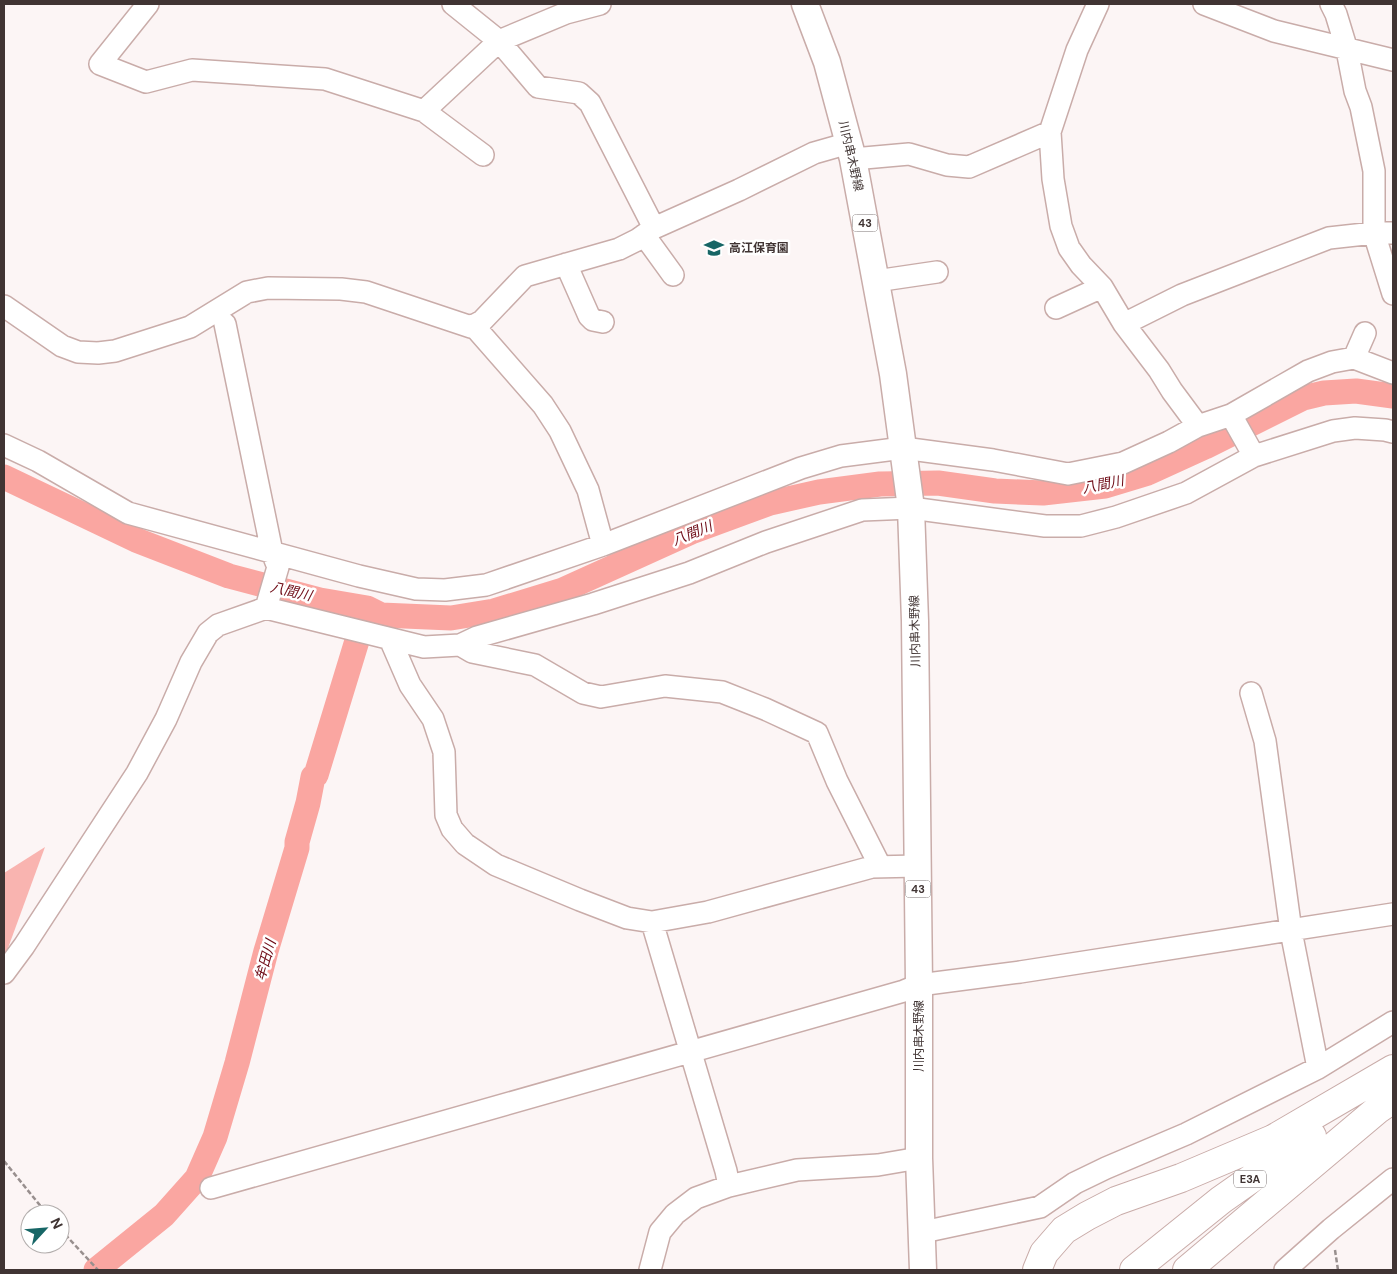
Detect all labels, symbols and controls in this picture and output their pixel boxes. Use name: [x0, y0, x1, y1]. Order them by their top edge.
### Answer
street label: 川内串木野線: [835, 119, 867, 193]
road number: 43: [852, 214, 878, 232]
school or university icon: 高江保育園: [703, 237, 725, 259]
place label: 高江保育園: [729, 240, 789, 256]
water label: 八間川: [1081, 471, 1127, 497]
water label: 八間川: [669, 516, 717, 549]
water label: 八間川: [269, 578, 315, 605]
street label: 川内串木野線: [906, 595, 924, 667]
road number: 43: [906, 881, 930, 898]
water label: 牟田川: [251, 935, 280, 983]
street label: 川内串木野線: [911, 1000, 927, 1072]
road number: E3A: [1234, 1170, 1266, 1188]
north arrow: [20, 1204, 70, 1254]
text: N: [46, 1215, 67, 1232]

